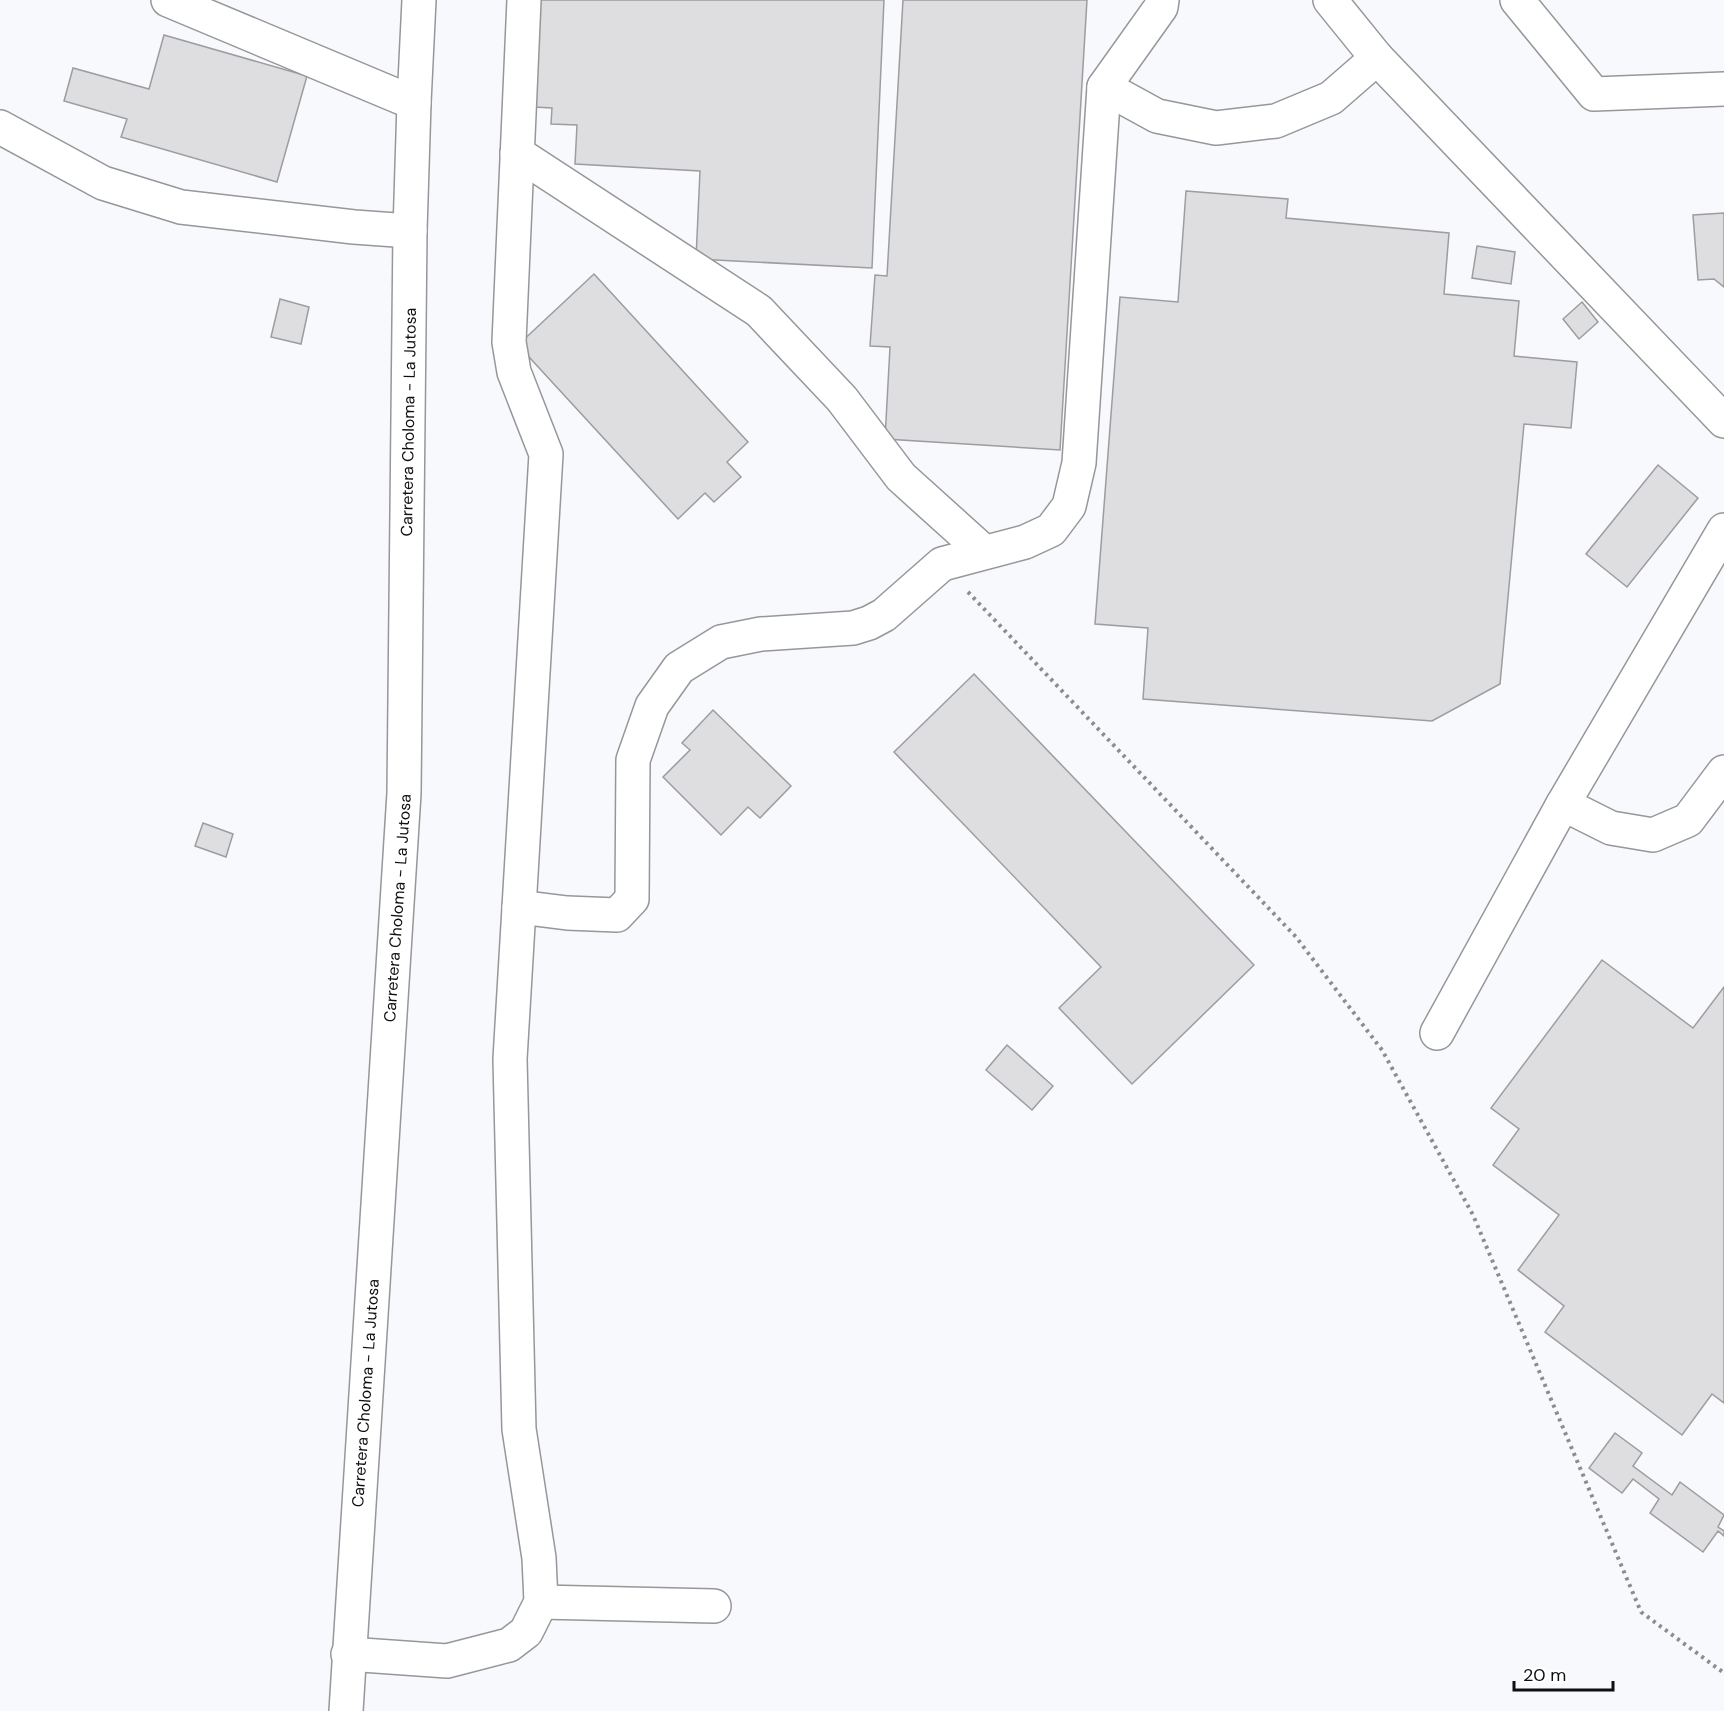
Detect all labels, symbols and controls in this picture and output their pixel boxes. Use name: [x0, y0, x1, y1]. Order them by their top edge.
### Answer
street label: Carretera Choloma - La Jutosa: [396, 307, 421, 537]
street label: Carretera Choloma - La Jutosa: [379, 793, 416, 1023]
street label: Carretera Choloma - La Jutosa: [347, 1278, 384, 1508]
scale bar: [1514, 1654, 1613, 1692]
text: 20 m: [1523, 1663, 1566, 1687]

